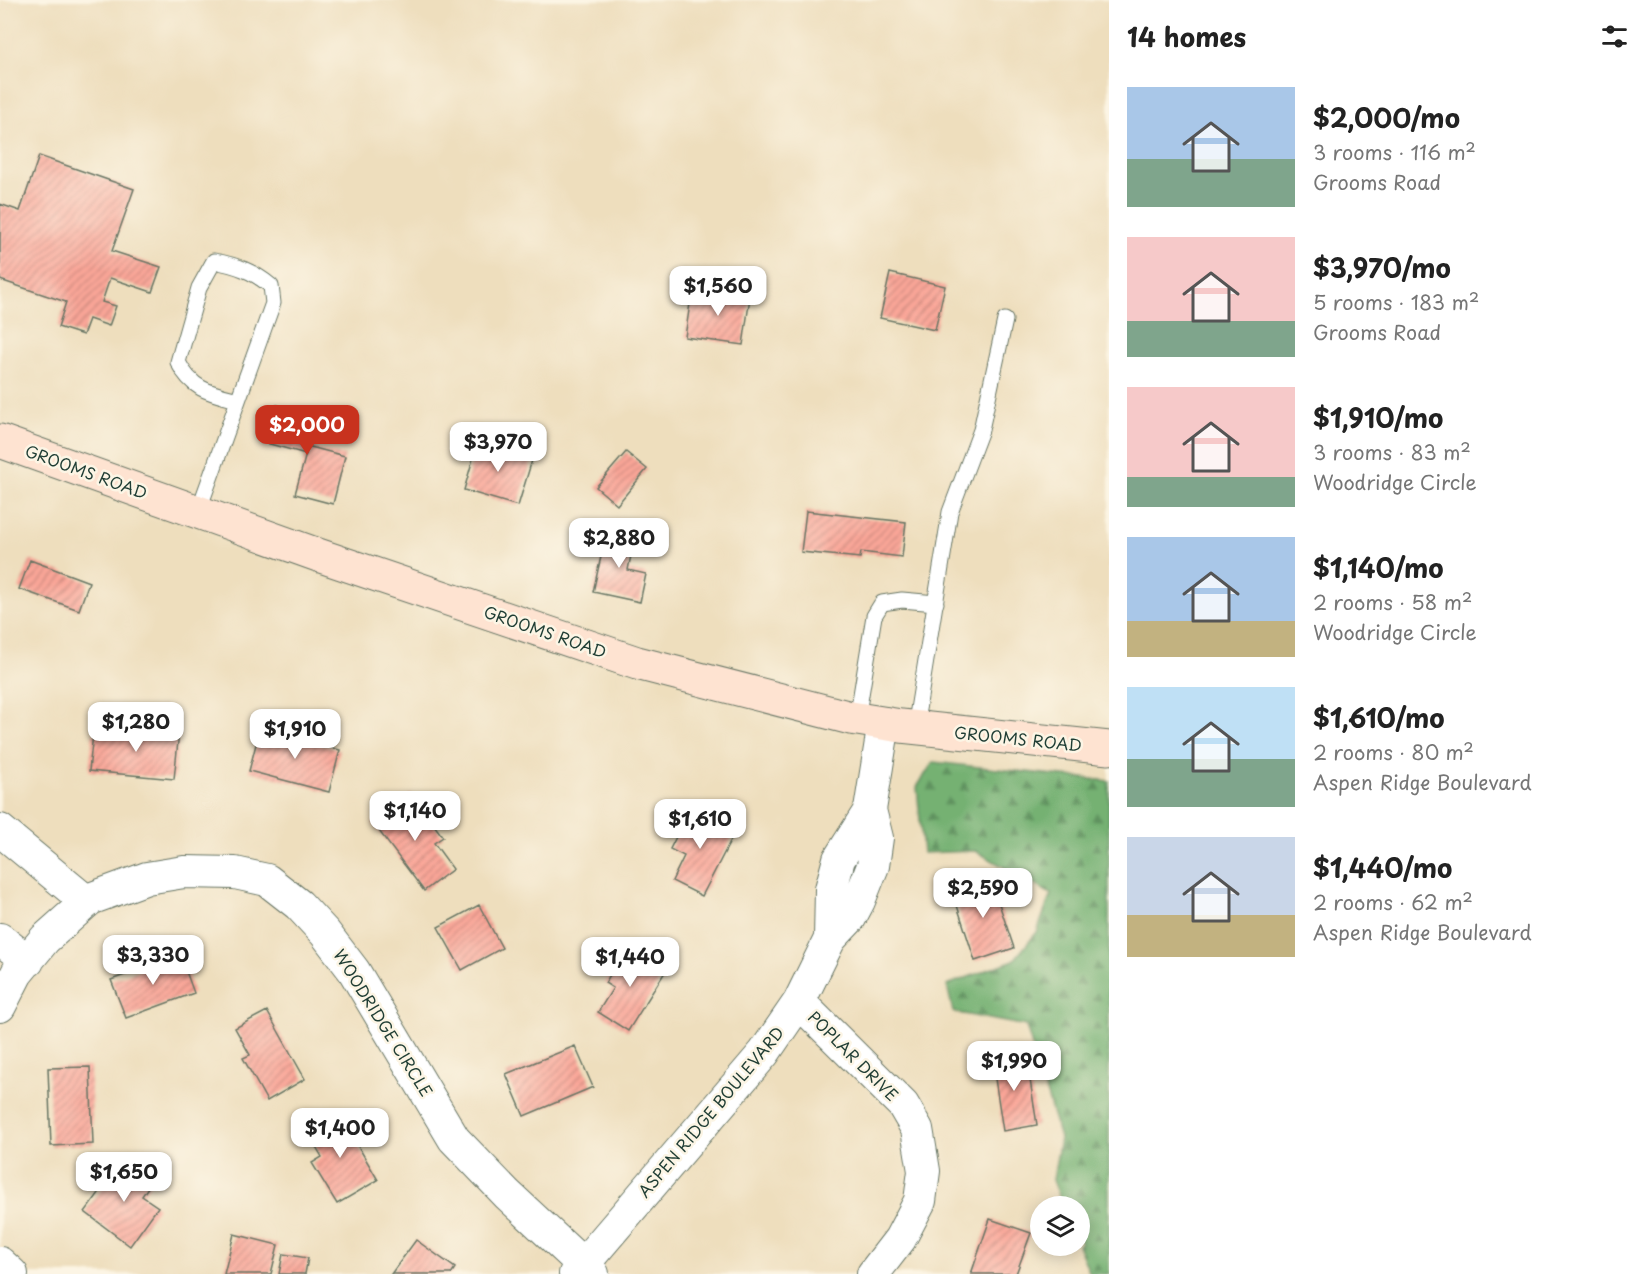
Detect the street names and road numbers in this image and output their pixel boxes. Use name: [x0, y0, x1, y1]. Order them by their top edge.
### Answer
street label: GROOMS ROAD: [22, 438, 151, 504]
street label: GROOMS ROAD: [481, 599, 610, 663]
street label: GROOMS ROAD: [953, 719, 1083, 757]
street label: WOODRIDGE CIRCLE: [329, 944, 439, 1101]
street label: POPLAR DRIVE: [803, 1005, 904, 1106]
street label: ASPEN RIDGE BOULEVARD: [632, 1021, 789, 1202]

